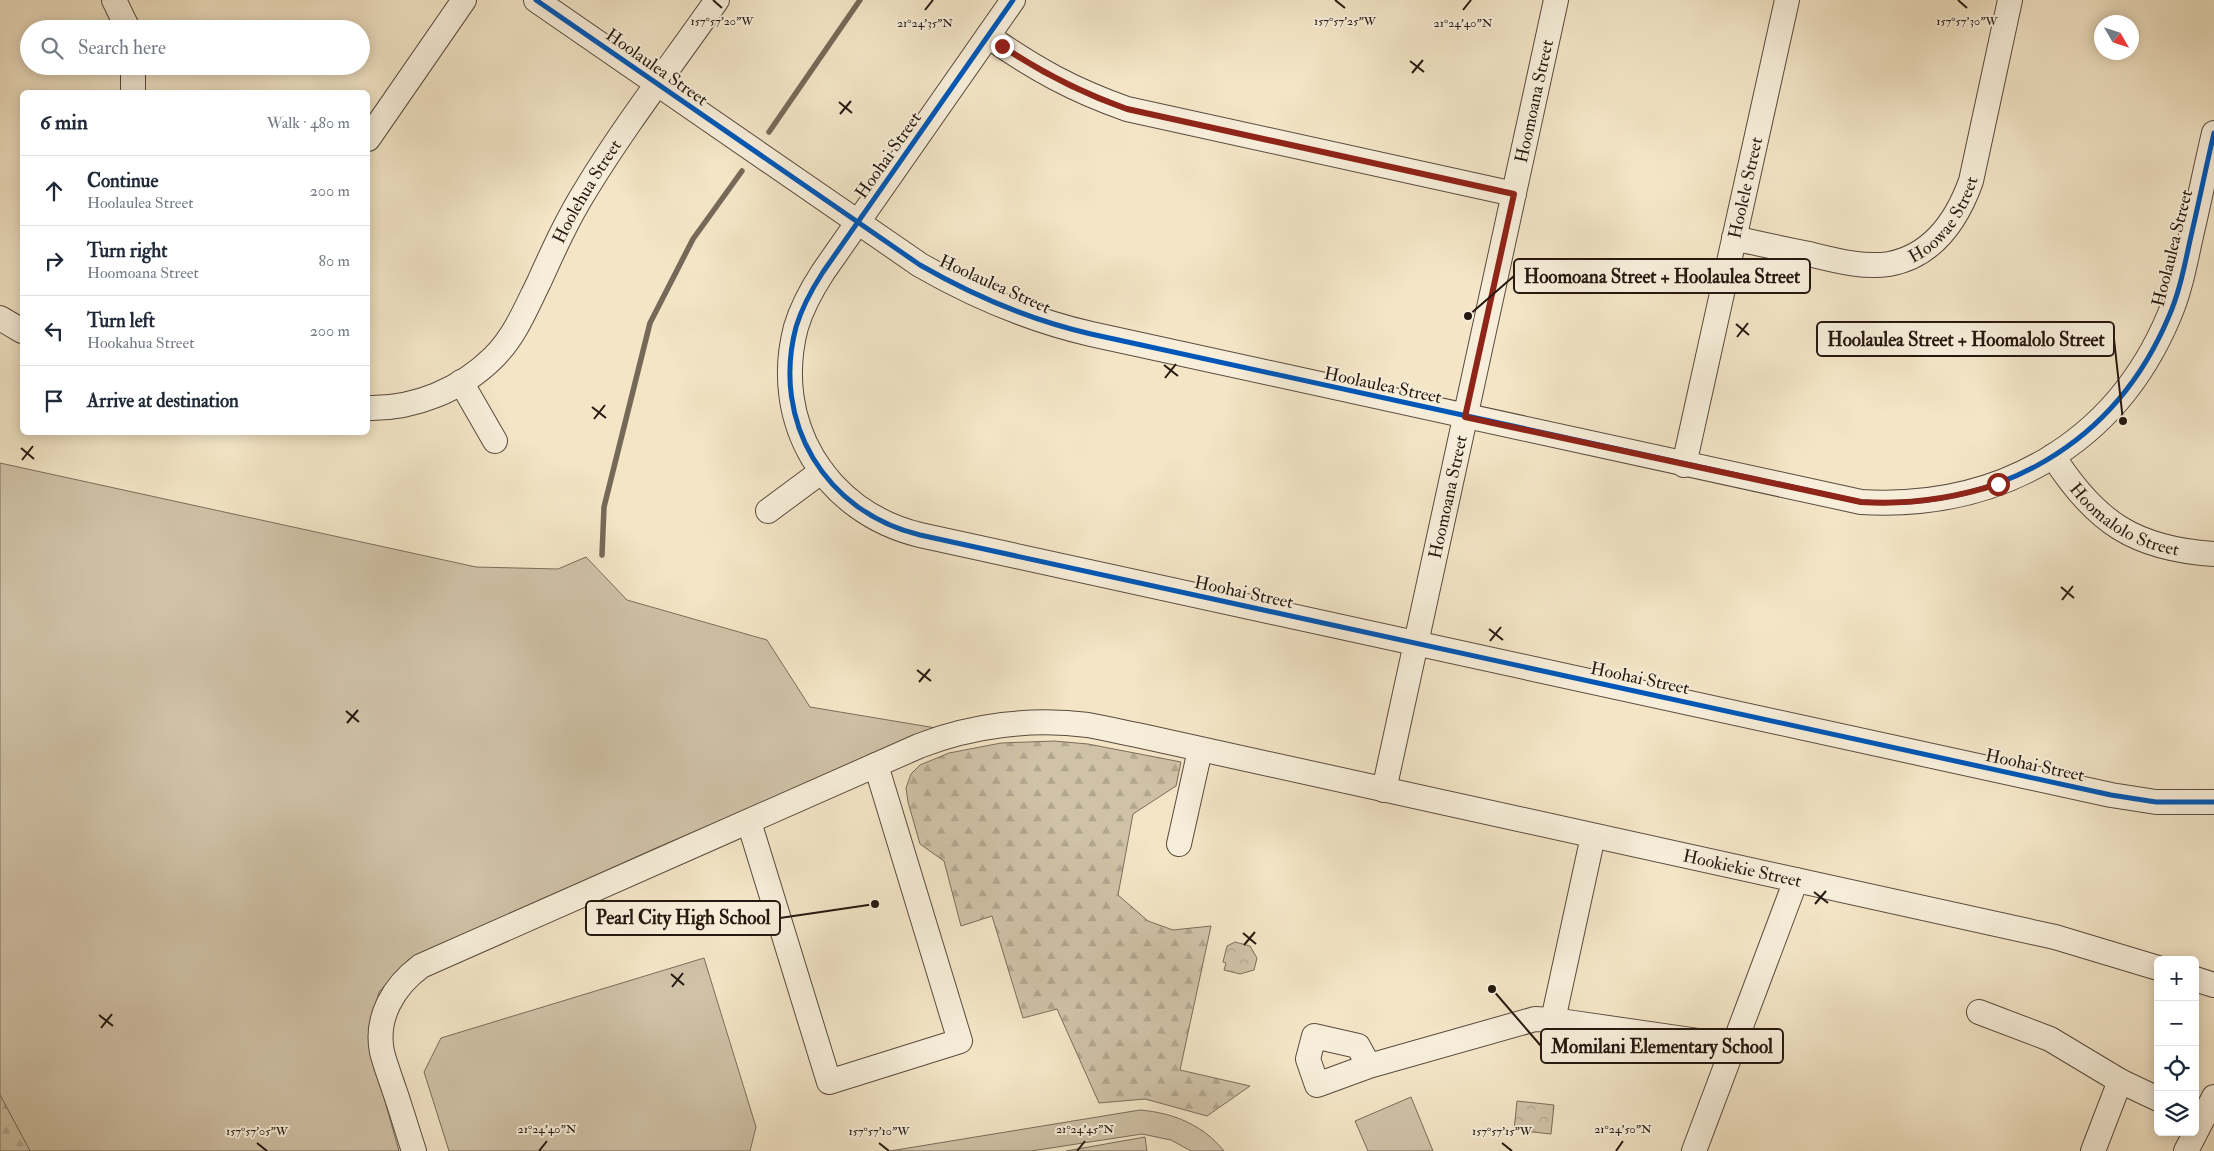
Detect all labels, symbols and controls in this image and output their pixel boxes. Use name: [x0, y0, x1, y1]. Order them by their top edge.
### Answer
text: 157°57'20"W: [691, 14, 754, 29]
text: 157°57'25"W: [1314, 14, 1377, 29]
text: 157°57'30"W: [1936, 14, 1998, 29]
north arrow: [2094, 15, 2139, 60]
text: 21°24'35"N: [897, 16, 953, 31]
text: 21°24'40"N: [1434, 16, 1493, 31]
search box: [20, 20, 370, 75]
street label: Hoolaulea Street: [601, 24, 712, 111]
icon: search: [38, 34, 66, 62]
route end: [991, 35, 1014, 58]
text: Search here: [78, 36, 166, 60]
street label: Hoomoana Street: [1510, 37, 1559, 165]
street label: Hoohai Street: [850, 107, 927, 203]
text: 6 min: [40, 109, 88, 136]
text: Walk · 480 m: [267, 113, 350, 133]
street label: Hoolehua Street: [548, 135, 627, 247]
street label: Hoolele Street: [1724, 135, 1768, 241]
text: Continue: [87, 169, 158, 193]
street label: Hoowae Street: [1905, 174, 1984, 268]
icon: ahead: [40, 177, 68, 205]
text: 200 m: [310, 181, 350, 201]
street label: Hoolaulea Street: [2147, 187, 2198, 309]
text: Hoolaulea Street: [87, 193, 193, 213]
text: Turn right: [87, 239, 167, 263]
icon: right: [40, 247, 68, 275]
street label: Hoolaulea Street: [935, 250, 1054, 319]
text: 80 m: [319, 251, 350, 271]
callout: Hoomoana Street + Hoolaulea Street: [1514, 259, 1810, 293]
text: Hoomoana Street: [87, 263, 199, 283]
text: Hoomoana Street + Hoolaulea Street: [1524, 265, 1801, 289]
text: Turn left: [87, 309, 155, 333]
icon: left: [40, 317, 68, 345]
text: 200 m: [310, 321, 350, 341]
callout: Hoolaulea Street + Hoomalolo Street: [1817, 322, 2114, 356]
text: Hoolaulea Street + Hoomalolo Street: [1827, 328, 2106, 352]
text: Hookahua Street: [87, 333, 194, 353]
street label: Hoolaulea Street: [1322, 362, 1444, 409]
icon: arrive: [40, 387, 68, 415]
text: Arrive at destination: [87, 389, 239, 413]
street label: Hoomoana Street: [1424, 433, 1473, 561]
route start: [1987, 473, 2010, 496]
street label: Hoomalolo Street: [2064, 478, 2181, 562]
street label: Hoohai Street: [1192, 571, 1296, 614]
street label: Hoohai Street: [1588, 657, 1692, 700]
street label: Hoohai Street: [1983, 744, 2087, 787]
street label: Hookiekie Street: [1681, 844, 1804, 893]
callout: Pearl City High School: [586, 901, 780, 935]
text: Pearl City High School: [596, 906, 770, 931]
map controls: [2154, 956, 2199, 1136]
button: +: [2154, 956, 2199, 1001]
button: −: [2154, 1001, 2199, 1046]
callout: Momilani Elementary School: [1541, 1029, 1783, 1063]
text: Momilani Elementary School: [1550, 1035, 1773, 1060]
button: locate: [2154, 1046, 2199, 1091]
button: layers: [2154, 1091, 2199, 1136]
text: 21°24'40"N: [518, 1122, 577, 1137]
text: 21°24'45"N: [1056, 1122, 1114, 1137]
text: 21°24'50"N: [1594, 1122, 1652, 1137]
text: 157°57'05"W: [226, 1124, 289, 1139]
text: 157°57'10"W: [849, 1124, 910, 1139]
text: 157°57'15"W: [1472, 1124, 1533, 1139]

